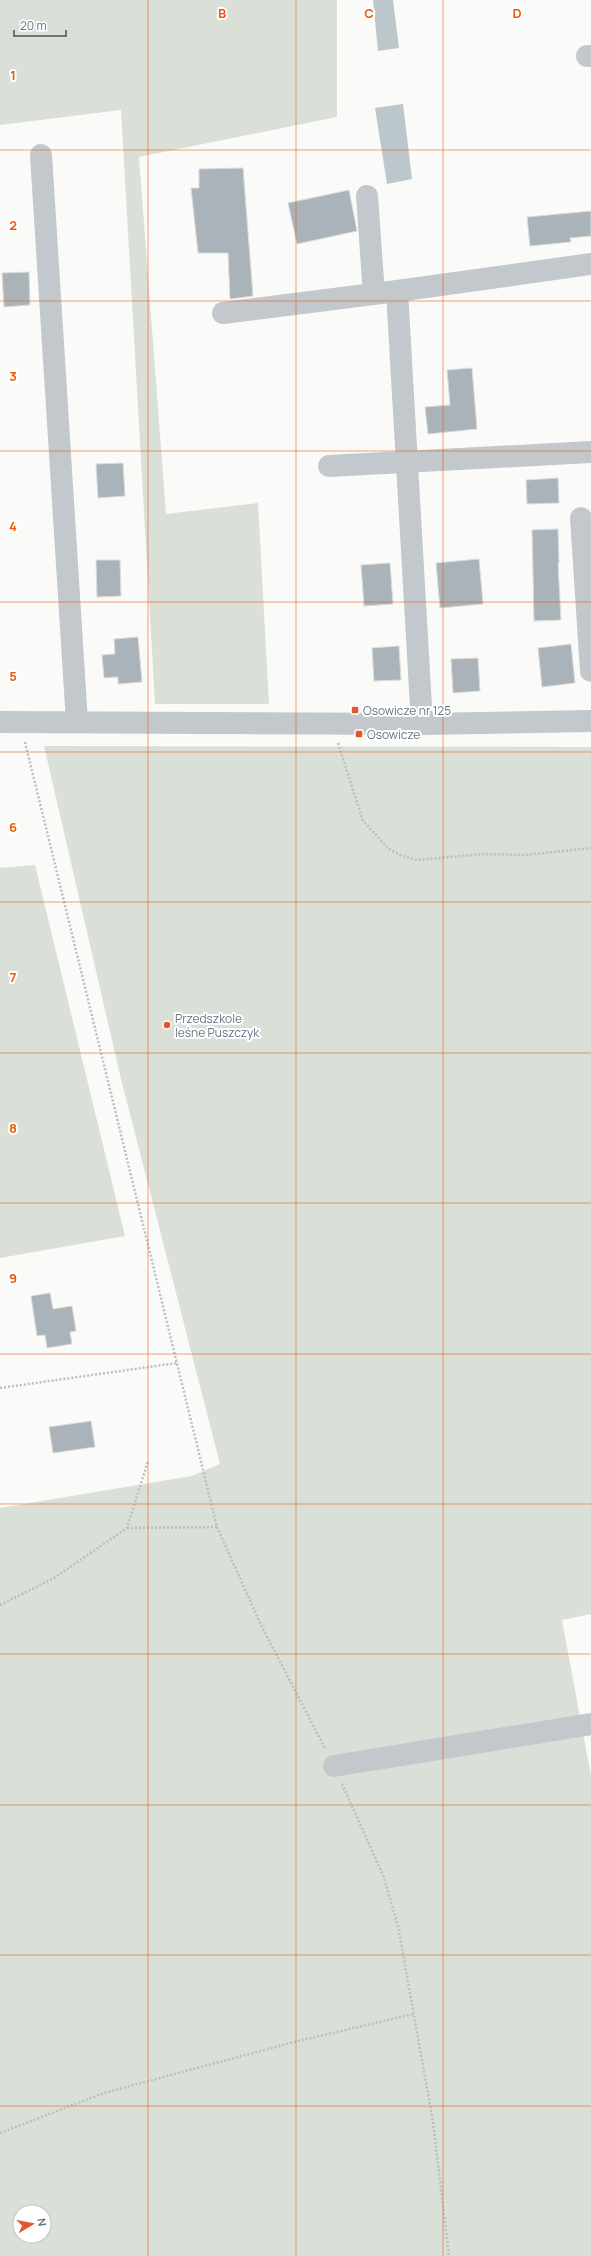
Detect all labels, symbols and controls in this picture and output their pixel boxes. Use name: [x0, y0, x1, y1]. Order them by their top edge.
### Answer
text: B: [218, 4, 226, 22]
text: C: [364, 4, 374, 22]
text: D: [512, 4, 522, 22]
scale bar: [14, 12, 66, 38]
text: 20 m: [20, 17, 47, 34]
text: 1: [10, 66, 16, 84]
text: 2: [9, 216, 17, 234]
text: 3: [9, 367, 17, 385]
text: 4: [9, 517, 17, 535]
text: 5: [9, 667, 17, 685]
place label: Osowicze nr 125: [363, 702, 451, 719]
marker: Osowicze nr 125: [350, 705, 360, 715]
place label: Osowicze: [367, 726, 420, 743]
marker: Osowicze: [354, 729, 364, 739]
text: 6: [9, 818, 17, 836]
text: 7: [10, 968, 17, 986]
place label: Przedszkole leśne Puszczyk: [175, 1010, 260, 1041]
marker: Przedszkole leśne Puszczyk: [162, 1020, 172, 1030]
text: 8: [9, 1119, 17, 1137]
text: 9: [9, 1269, 17, 1287]
north arrow: [12, 2204, 52, 2244]
text: N: [34, 2217, 50, 2227]

